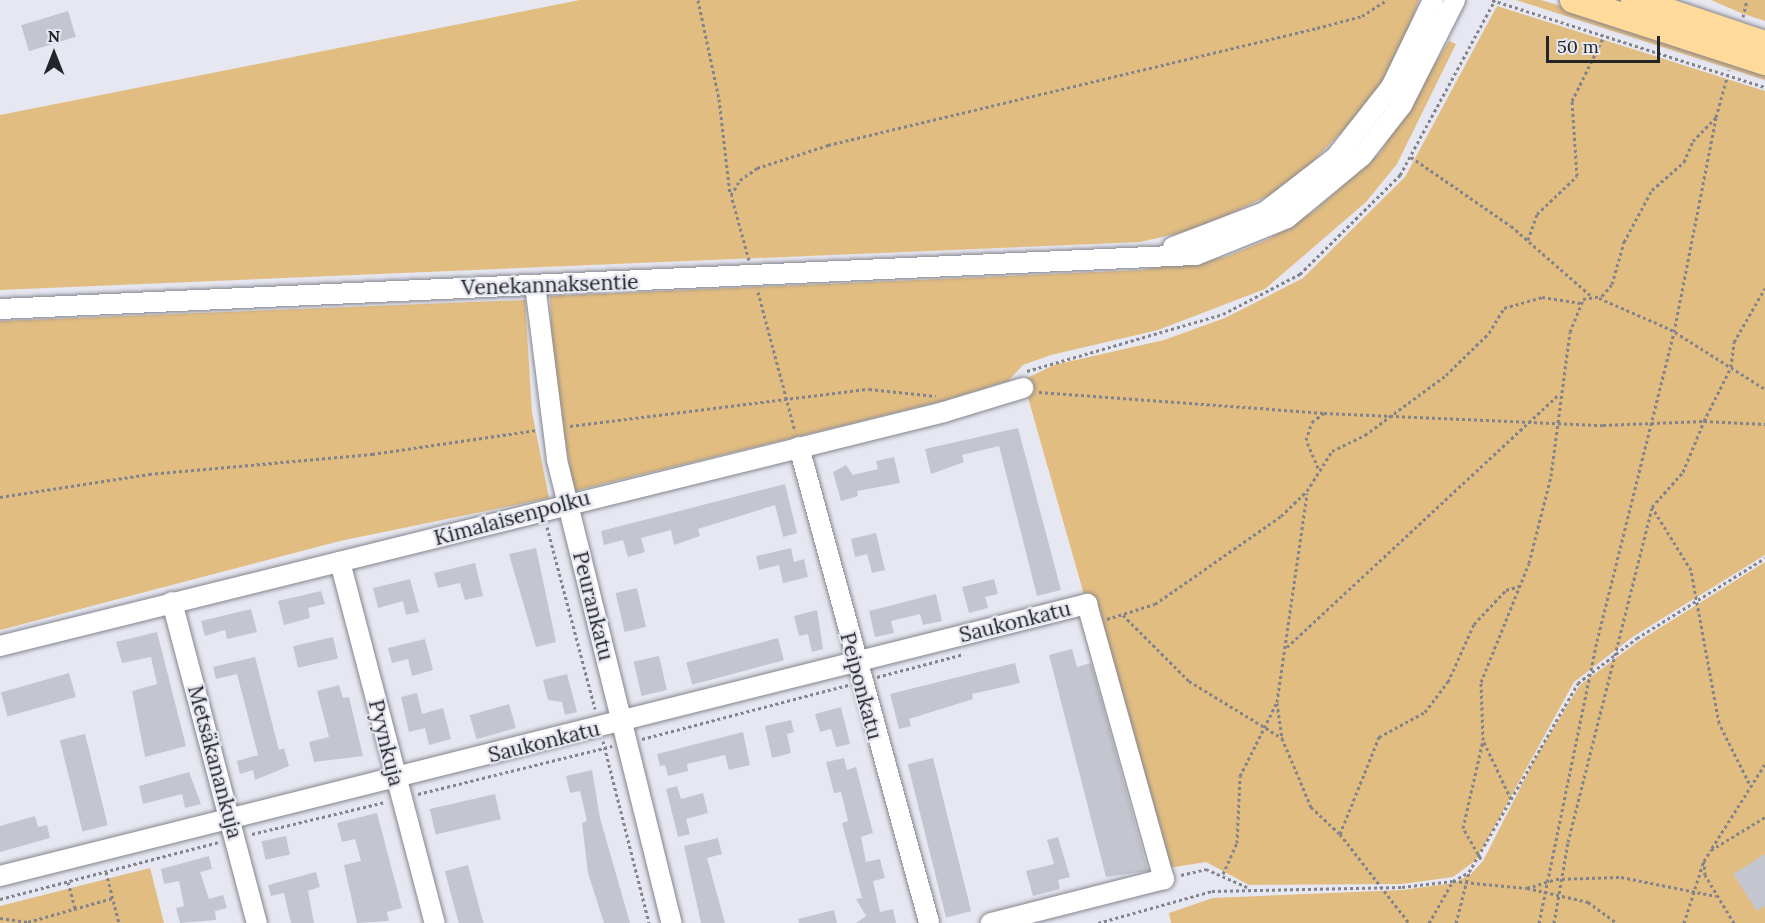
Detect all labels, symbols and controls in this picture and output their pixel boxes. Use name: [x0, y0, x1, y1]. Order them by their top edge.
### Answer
north arrow: [24, 24, 84, 84]
scale bar: [1549, 24, 1663, 62]
text: N: [48, 26, 60, 46]
text: 50 m: [1557, 35, 1599, 58]
street label: Venekannaksentie: [461, 269, 639, 301]
street label: Kimalaisenpolku: [431, 485, 593, 551]
street label: Peurankatu: [567, 549, 619, 663]
street label: Saukonkatu: [957, 596, 1073, 648]
street label: Peiponkatu: [835, 630, 887, 742]
street label: Metsäkanankuja: [182, 683, 248, 841]
street label: Pyynkuja: [363, 697, 409, 789]
street label: Saukonkatu: [486, 716, 602, 768]

